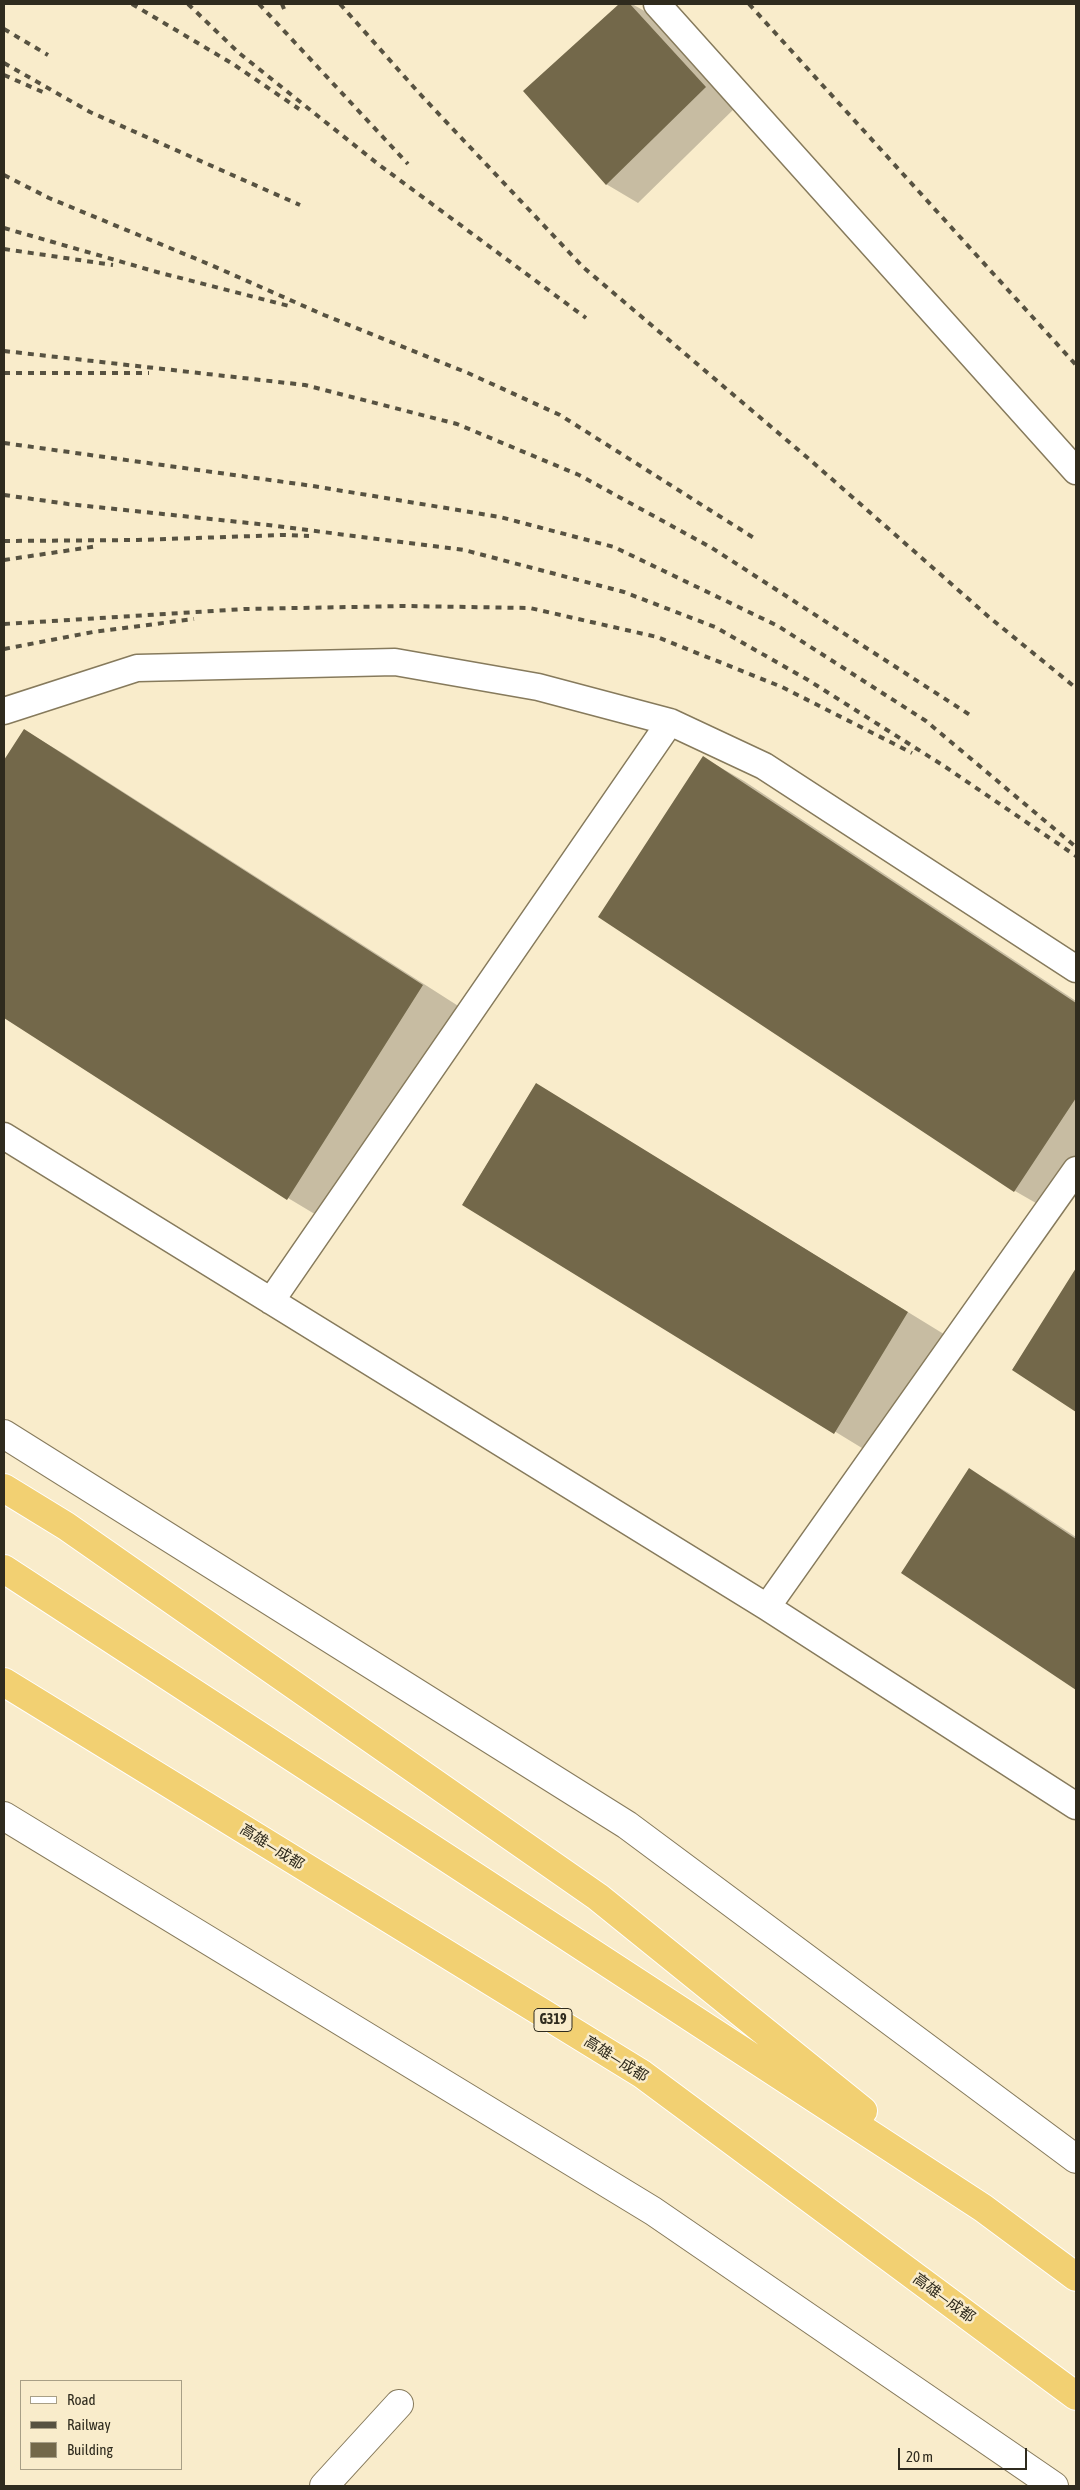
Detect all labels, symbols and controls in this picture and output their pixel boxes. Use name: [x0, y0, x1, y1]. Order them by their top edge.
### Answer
street label: 高雄—成都: [237, 1820, 307, 1874]
road number: G319: [534, 2008, 572, 2032]
street label: 高雄—成都: [581, 2032, 651, 2086]
street label: 高雄—成都: [910, 2270, 978, 2326]
legend: [20, 2380, 182, 2470]
text: Road: [67, 2391, 96, 2408]
text: Railway: [67, 2416, 111, 2433]
scale bar: [900, 2438, 1029, 2470]
text: Building: [67, 2441, 113, 2458]
text: 20 m: [906, 2448, 933, 2465]

